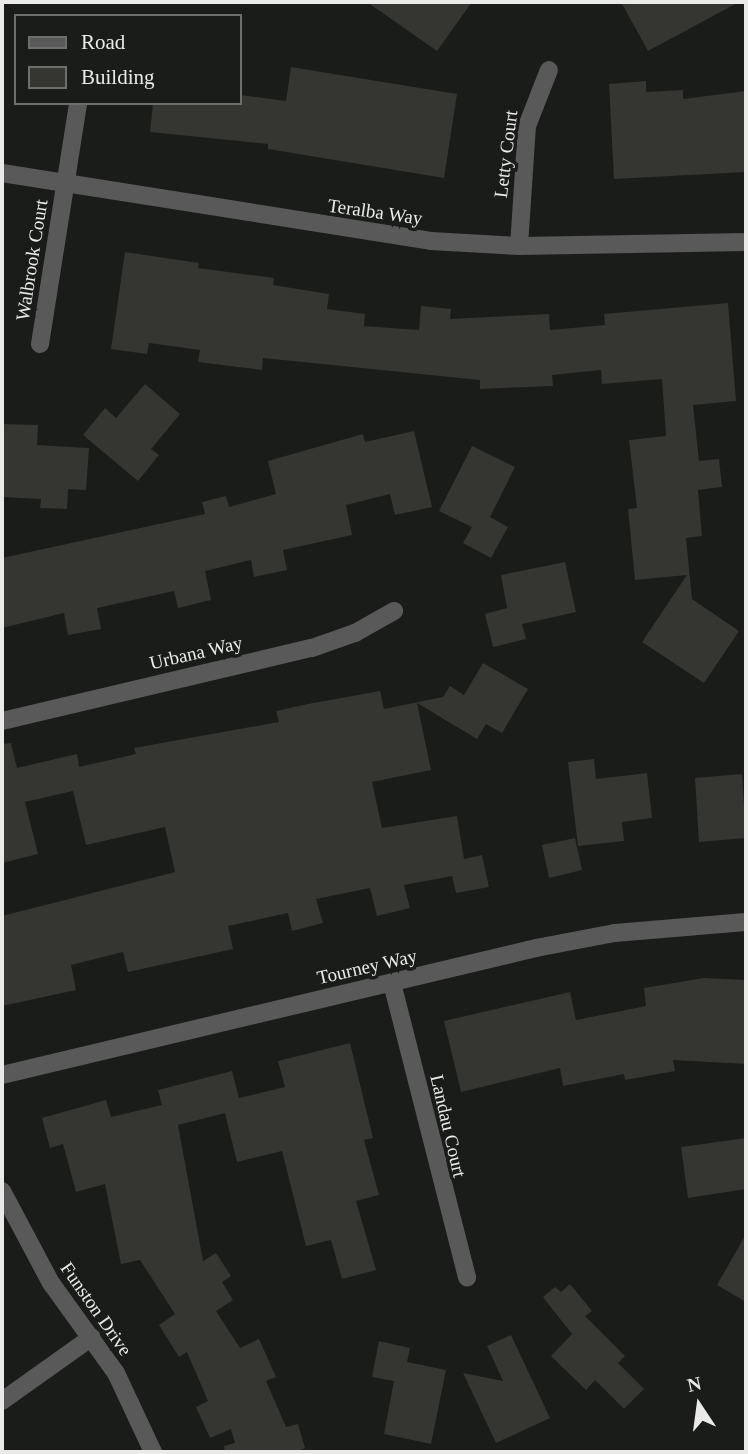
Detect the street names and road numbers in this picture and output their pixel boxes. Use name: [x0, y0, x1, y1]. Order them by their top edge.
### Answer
street label: Letty Court: [489, 109, 523, 199]
street label: Teralba Way: [326, 194, 424, 230]
street label: Walbrook Court: [11, 198, 53, 322]
street label: Urbana Way: [147, 631, 245, 675]
street label: Tourney Way: [315, 944, 419, 990]
street label: Landau Court: [425, 1072, 471, 1180]
street label: Funston Drive: [55, 1258, 137, 1360]

